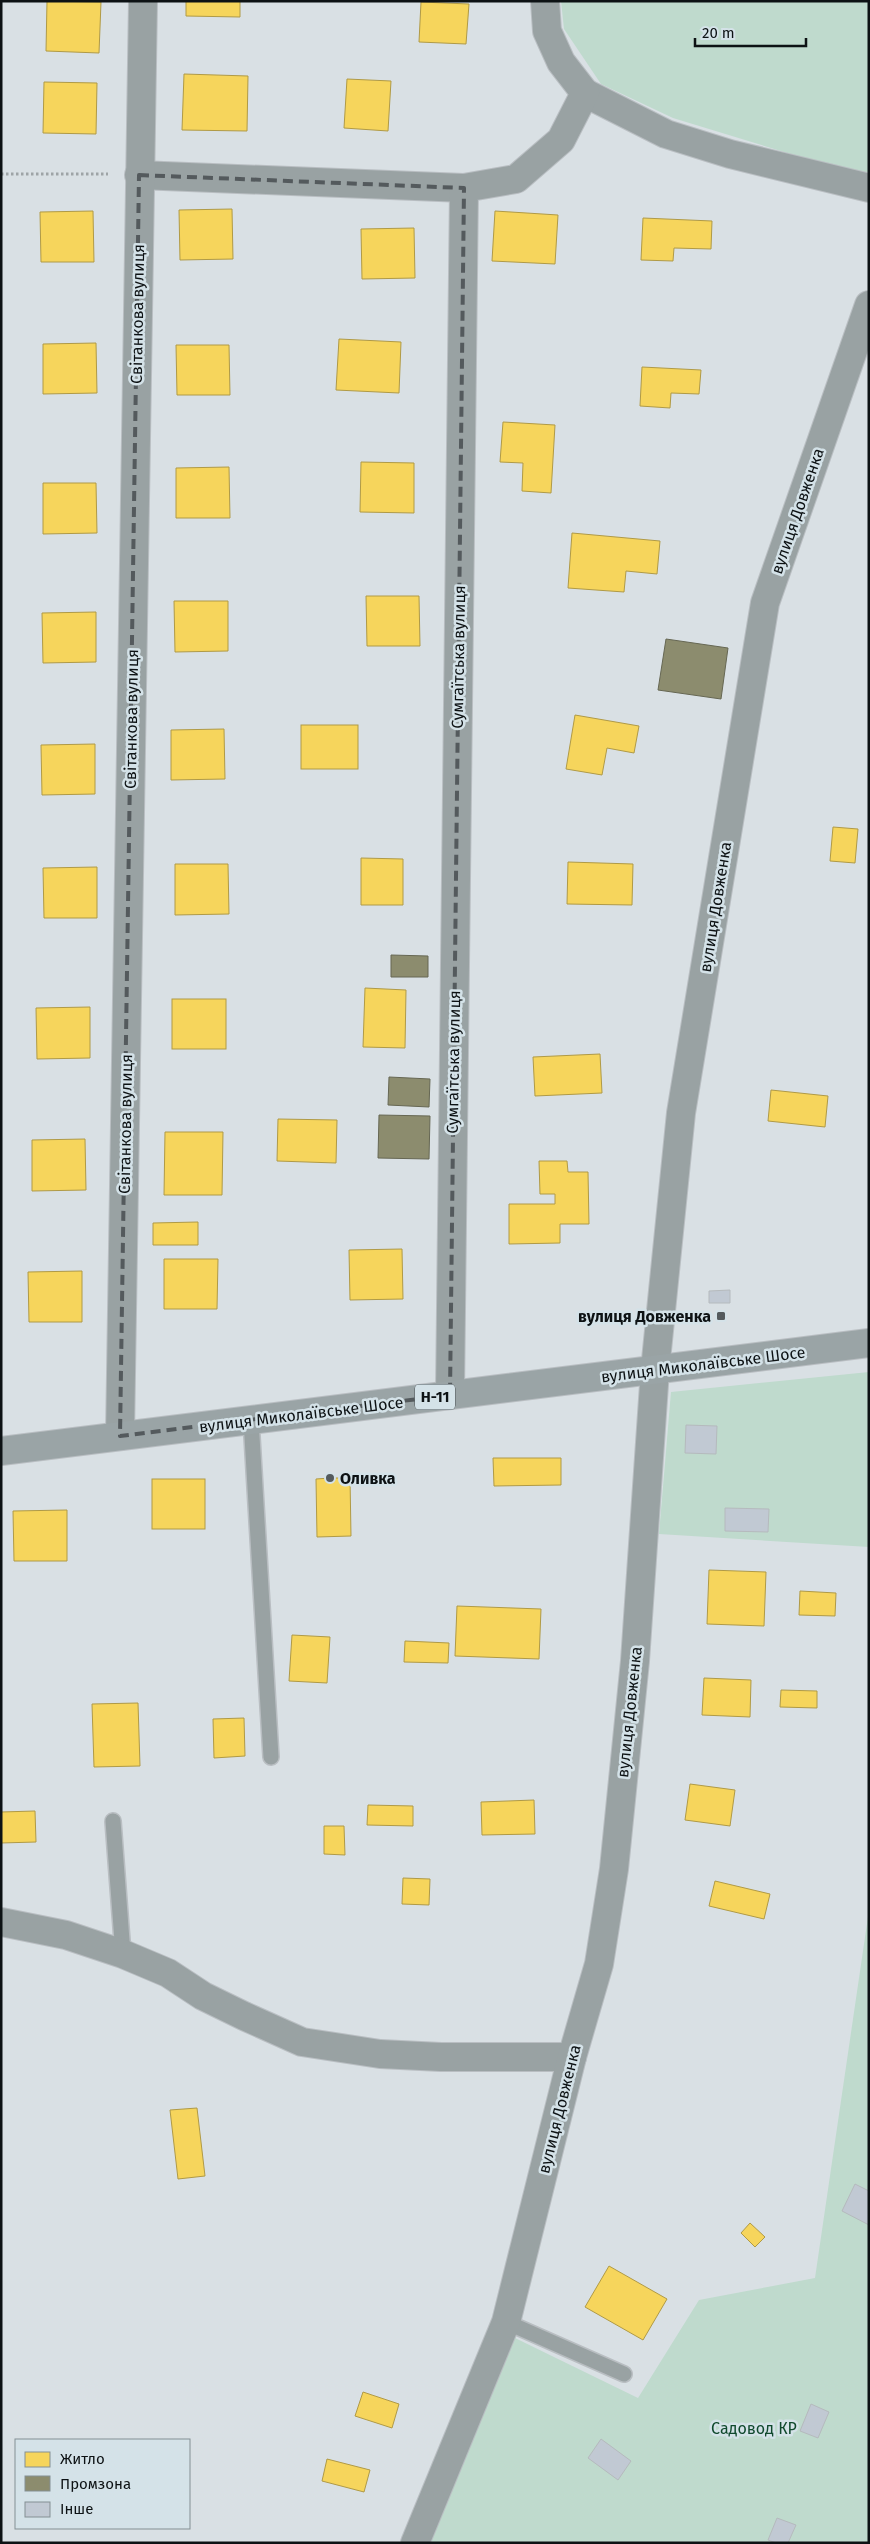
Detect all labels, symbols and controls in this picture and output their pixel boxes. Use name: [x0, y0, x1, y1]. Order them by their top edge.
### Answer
scale bar: [695, 15, 806, 47]
text: 20 m: [702, 24, 735, 42]
street label: Світанкова вулиця: [127, 244, 148, 384]
street label: вулиця Довженка: [767, 446, 828, 577]
street label: Сумгаїтська вулиця: [448, 585, 469, 729]
street label: Світанкова вулиця: [121, 649, 142, 789]
street label: вулиця Довженка: [696, 840, 735, 974]
street label: Сумгаїтська вулиця: [443, 990, 464, 1134]
street label: Світанкова вулиця: [115, 1054, 136, 1194]
place label: вулиця Довженка: [578, 1307, 711, 1326]
marker: вулиця Довженка: [715, 1310, 727, 1322]
street label: вулиця Миколаївське Шосе: [600, 1343, 806, 1386]
road number: Н-11: [415, 1384, 455, 1410]
street label: вулиця Миколаївське Шосе: [198, 1393, 404, 1436]
place label: Оливка: [340, 1469, 396, 1488]
marker: Оливка: [324, 1472, 336, 1484]
street label: вулиця Довженка: [613, 1645, 646, 1779]
street label: вулиця Довженка: [534, 2043, 585, 2175]
park label: Садовод КР: [711, 2419, 797, 2438]
legend: [15, 2439, 190, 2529]
text: Житло: [60, 2450, 105, 2468]
text: Промзона: [60, 2475, 131, 2493]
text: Інше: [60, 2500, 93, 2518]

